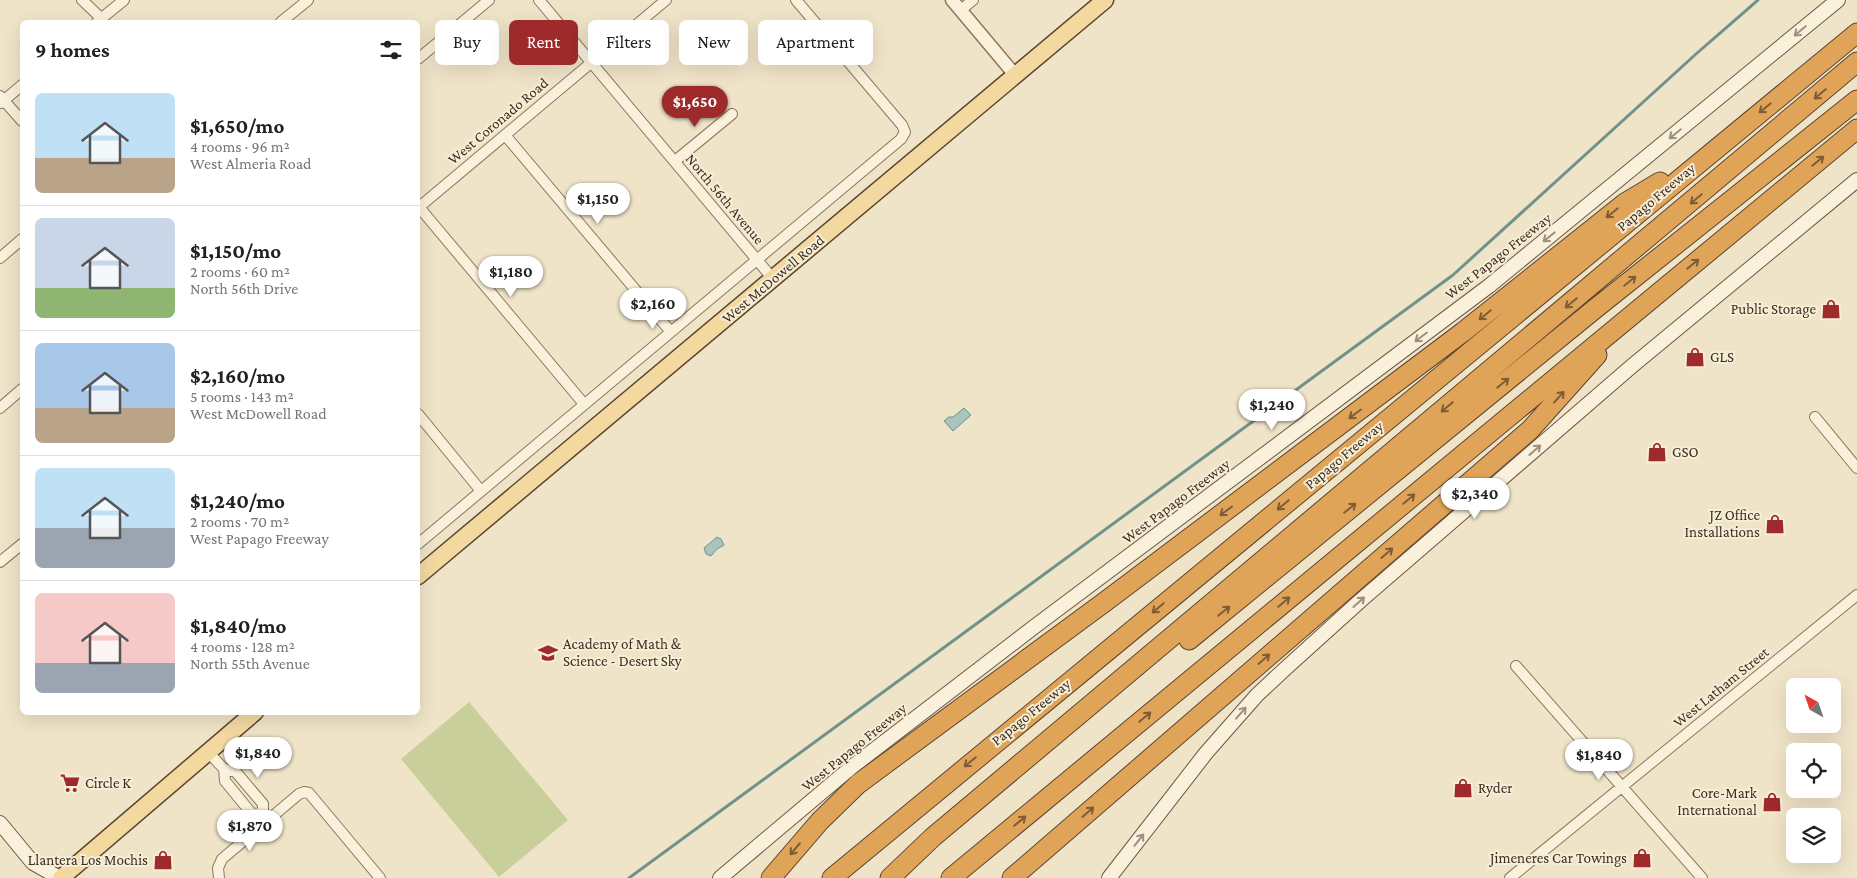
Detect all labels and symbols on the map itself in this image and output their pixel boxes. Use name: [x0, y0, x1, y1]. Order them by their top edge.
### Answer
one-way arrow: [1794, 26, 1807, 37]
street label: West Coronado Road: [445, 74, 551, 168]
pin: $1,650: [654, 86, 736, 128]
one-way arrow: [1814, 89, 1827, 100]
one-way arrow: [1759, 102, 1772, 113]
one-way arrow: [1668, 129, 1681, 140]
street label: North 56th Avenue: [683, 151, 768, 248]
one-way arrow: [1812, 155, 1825, 166]
street label: Papago Freeway: [1614, 160, 1699, 235]
pin: $1,150: [557, 182, 639, 225]
one-way arrow: [1689, 193, 1702, 204]
one-way arrow: [1605, 208, 1618, 219]
street label: West Papago Freeway: [1442, 210, 1555, 303]
one-way arrow: [1543, 231, 1556, 242]
street label: West McDowell Road: [719, 232, 827, 326]
pin: $1,180: [470, 256, 552, 298]
one-way arrow: [1686, 259, 1699, 270]
one-way arrow: [1623, 276, 1636, 287]
pin: $2,160: [612, 288, 694, 330]
one-way arrow: [1565, 297, 1578, 308]
shop icon: Public Storage: [1820, 298, 1842, 320]
place label: Public Storage: [1731, 301, 1816, 318]
one-way arrow: [1479, 310, 1492, 321]
one-way arrow: [1414, 332, 1428, 342]
shop icon: GLS: [1684, 346, 1706, 368]
place label: GLS: [1710, 349, 1734, 365]
one-way arrow: [1496, 378, 1509, 389]
pin: $1,240: [1231, 388, 1313, 431]
one-way arrow: [1553, 391, 1565, 404]
one-way arrow: [1440, 402, 1453, 413]
one-way arrow: [1349, 408, 1362, 419]
street label: Papago Freeway: [1302, 418, 1387, 493]
shop icon: GSO: [1646, 441, 1668, 463]
one-way arrow: [1529, 444, 1542, 455]
place label: GSO: [1672, 444, 1699, 460]
street label: West Papago Freeway: [1119, 455, 1233, 547]
pin: $2,340: [1434, 478, 1516, 520]
one-way arrow: [1402, 493, 1415, 504]
one-way arrow: [1277, 499, 1290, 510]
one-way arrow: [1343, 502, 1356, 513]
one-way arrow: [1219, 506, 1233, 516]
place label: JZ Office Installations: [1685, 507, 1760, 540]
shop icon: JZ Office Installations: [1764, 513, 1786, 535]
one-way arrow: [1380, 547, 1393, 558]
one-way arrow: [1353, 596, 1366, 608]
one-way arrow: [1277, 597, 1290, 608]
one-way arrow: [1152, 603, 1165, 614]
one-way arrow: [1218, 605, 1231, 617]
place label: Academy of Math & Science - Desert Sky: [563, 636, 682, 670]
school or university icon: Academy of Math & Science - Desert Sky: [537, 642, 559, 664]
street label: West Latham Street: [1670, 643, 1773, 730]
one-way arrow: [1257, 653, 1270, 665]
street label: Papago Freeway: [988, 675, 1074, 749]
north arrow: [1786, 678, 1841, 732]
street label: West Papago Freeway: [798, 700, 910, 795]
one-way arrow: [1235, 707, 1246, 720]
one-way arrow: [1138, 712, 1151, 723]
pin: $1,840: [217, 736, 299, 779]
pin: $1,840: [1558, 738, 1640, 781]
one-way arrow: [964, 757, 977, 768]
supermarket icon: Circle K: [59, 772, 81, 794]
place label: Circle K: [85, 775, 131, 791]
shop icon: Ryder: [1452, 777, 1474, 799]
place label: Ryder: [1478, 780, 1513, 797]
place label: Core-Mark International: [1677, 785, 1758, 818]
shop icon: Core-Mark International: [1761, 791, 1783, 813]
one-way arrow: [1082, 806, 1095, 817]
pin: $1,870: [209, 810, 291, 852]
one-way arrow: [1013, 815, 1026, 826]
one-way arrow: [1134, 833, 1145, 846]
one-way arrow: [789, 842, 800, 855]
shop icon: Jimeneres Car Towings: [1631, 847, 1653, 869]
shop icon: Llantera Los Mochis: [152, 849, 174, 871]
place label: Jimeneres Car Towings: [1488, 850, 1627, 867]
place label: Llantera Los Mochis: [28, 852, 148, 868]

